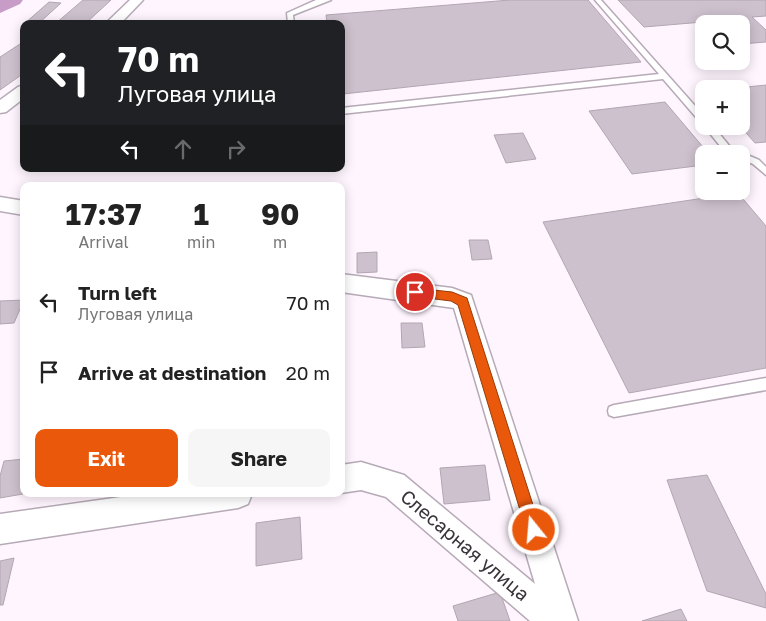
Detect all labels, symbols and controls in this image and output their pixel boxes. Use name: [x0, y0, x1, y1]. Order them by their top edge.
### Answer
map controls: [695, 15, 750, 200]
button: search: [695, 15, 750, 70]
text: 70 m: [118, 38, 199, 80]
icon: left: [35, 40, 100, 105]
text: Луговая улица: [118, 80, 277, 107]
button: +: [695, 80, 750, 135]
icon: left: [116, 135, 144, 163]
icon: ahead: [169, 135, 197, 163]
icon: right: [222, 135, 250, 163]
button: −: [695, 145, 750, 200]
text: 17:37: [66, 196, 142, 232]
text: 1: [194, 196, 209, 232]
text: 90: [261, 196, 299, 232]
text: Arrival: [78, 232, 129, 252]
text: min: [187, 232, 215, 252]
text: m: [273, 232, 287, 252]
pin: [394, 271, 436, 313]
icon: arrive: [401, 278, 429, 306]
text: Turn left: [78, 281, 157, 304]
icon: left: [35, 288, 63, 316]
text: 70 m: [287, 291, 330, 314]
text: Луговая улица: [78, 304, 193, 324]
icon: arrive: [35, 358, 63, 386]
text: Arrive at destination: [78, 361, 266, 384]
text: 20 m: [286, 361, 330, 384]
button: Exit: [35, 429, 178, 487]
button: Share: [188, 429, 330, 487]
street label: Слесарная улица: [396, 484, 534, 605]
position arrow: [507, 503, 559, 555]

